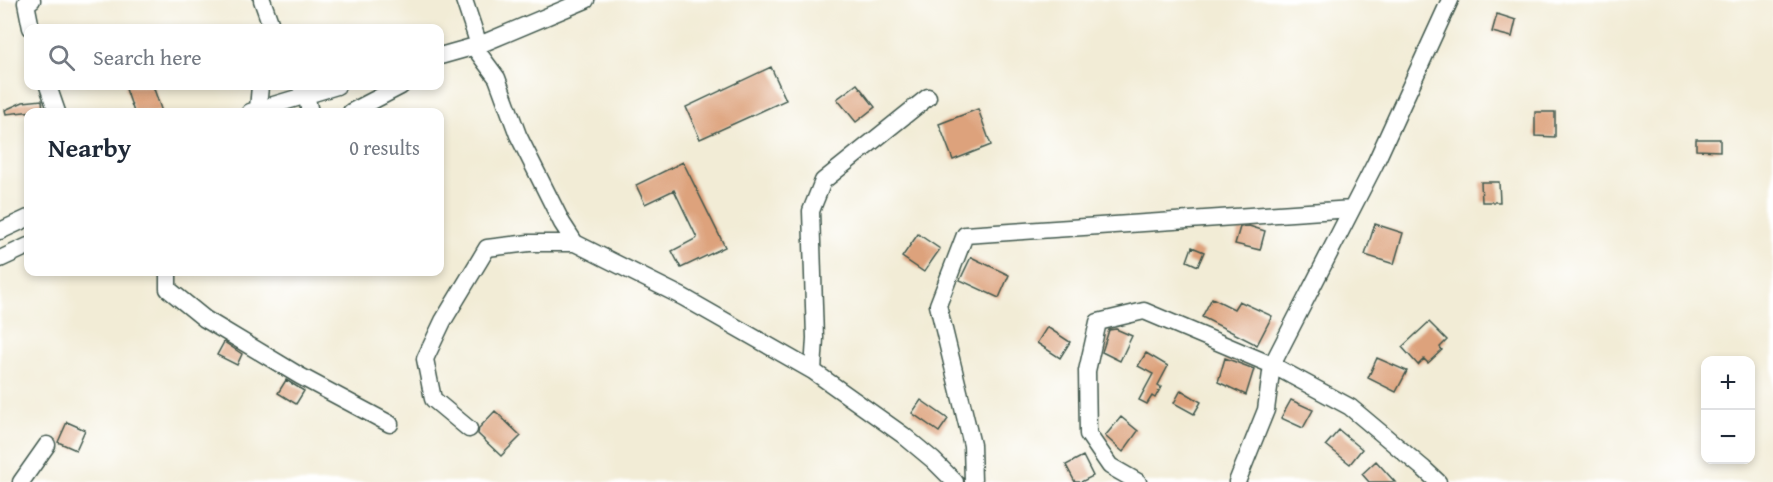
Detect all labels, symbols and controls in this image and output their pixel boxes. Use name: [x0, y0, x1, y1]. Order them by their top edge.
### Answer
search box: [24, 24, 444, 90]
icon: search: [45, 41, 78, 74]
text: Search here: [93, 41, 202, 73]
text: Nearby: [48, 128, 131, 167]
text: 0 results: [349, 133, 420, 162]
map controls: [1701, 356, 1755, 464]
button: +: [1701, 356, 1755, 410]
button: −: [1701, 410, 1755, 464]

